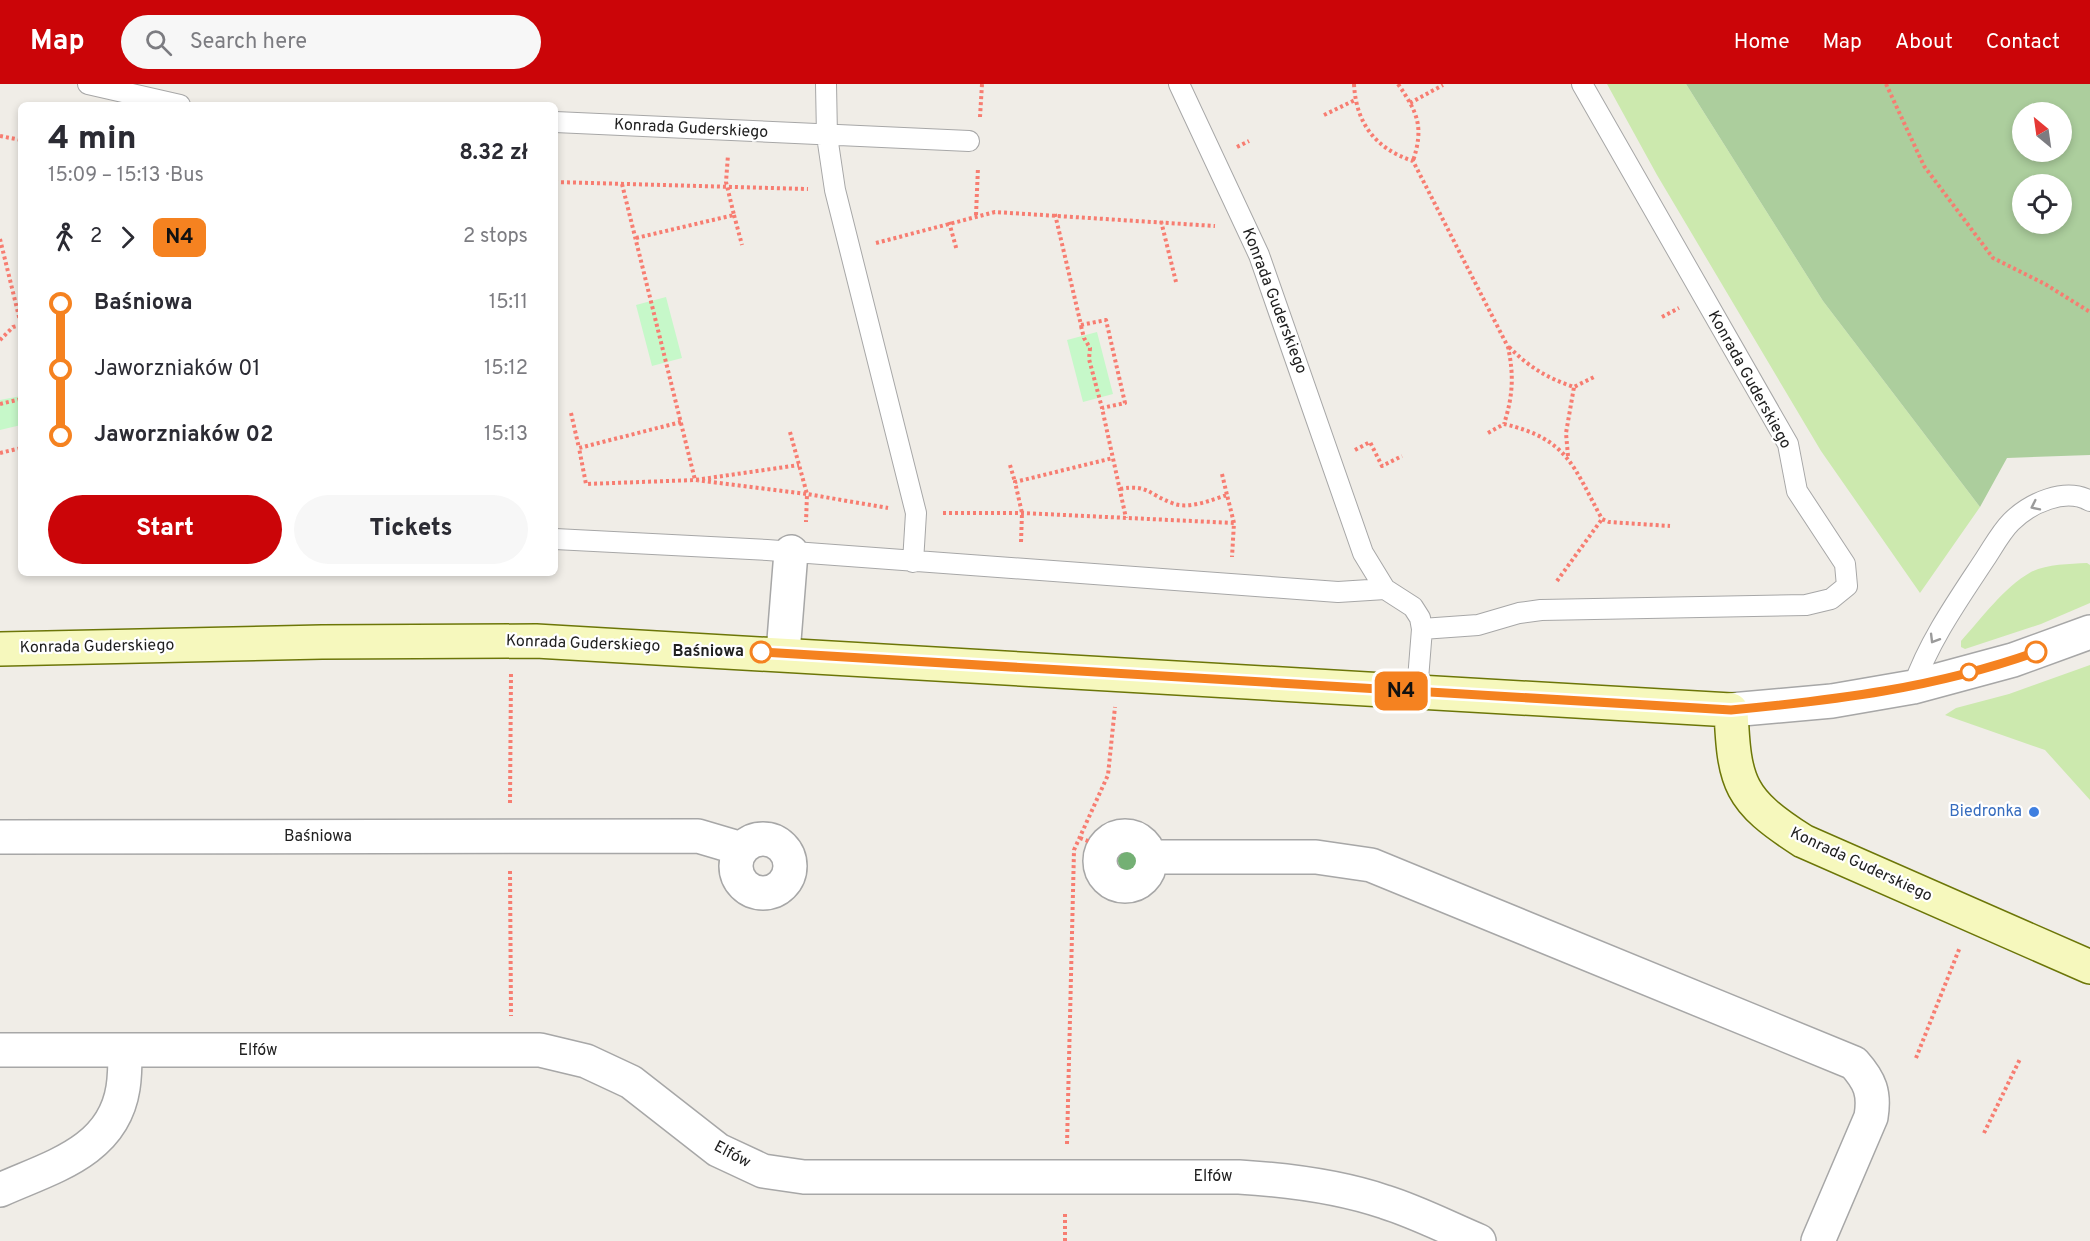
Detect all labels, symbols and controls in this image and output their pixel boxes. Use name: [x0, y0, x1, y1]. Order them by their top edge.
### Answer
search box: [121, 15, 541, 69]
text: Map: [30, 24, 85, 60]
icon: search: [142, 26, 175, 59]
text: Search here: [190, 29, 307, 56]
text: Home: [1734, 29, 1790, 56]
text: Map: [1823, 29, 1862, 56]
text: About: [1895, 29, 1953, 56]
text: Contact: [1986, 29, 2060, 56]
north arrow: [2012, 102, 2072, 162]
map controls: [2012, 102, 2072, 234]
street label: Konrada Guderskiego: [613, 115, 769, 143]
text: 4 min: [48, 119, 137, 161]
text: 8.32 zł: [459, 140, 528, 167]
text: 15:09 – 15:13 · Bus: [48, 163, 204, 189]
button: locate: [2012, 174, 2072, 234]
icon: walk: [48, 221, 81, 254]
icon: forward: [111, 221, 144, 254]
text: 2: [90, 224, 102, 250]
text: N4: [165, 224, 194, 251]
text: 2 stops: [463, 224, 528, 250]
street label: Konrada Guderskiego: [1237, 225, 1311, 377]
text: Baśniowa: [94, 290, 192, 317]
text: 15:11: [489, 290, 528, 316]
street label: Konrada Guderskiego: [1703, 308, 1795, 452]
text: Jaworzniaków 01: [94, 356, 261, 383]
text: 15:12: [484, 356, 528, 382]
text: Jaworzniaków 02: [94, 422, 274, 449]
text: 15:13: [484, 422, 528, 448]
button: Start: [48, 495, 282, 564]
button: Tickets: [294, 495, 528, 564]
one-way arrow: [2030, 499, 2041, 510]
street label: Konrada Guderskiego: [505, 631, 661, 657]
one-way arrow: [1930, 633, 1942, 643]
street label: Konrada Guderskiego: [20, 636, 174, 658]
marker: Baśniowa: [750, 641, 772, 663]
unlabelled marker: [2025, 641, 2047, 663]
place label: Baśniowa: [672, 642, 744, 662]
unlabelled marker: [1960, 663, 1978, 681]
line badge: N4: [1374, 672, 1428, 710]
text: N4: [1387, 678, 1415, 705]
place label: Biedronka: [1949, 802, 2022, 822]
marker: Biedronka: [2027, 805, 2041, 819]
street label: Konrada Guderskiego: [1787, 823, 1935, 907]
street label: Baśniowa: [284, 827, 352, 847]
street label: Elfów: [238, 1041, 278, 1061]
street label: Elfów: [710, 1137, 754, 1173]
street label: Elfów: [1193, 1167, 1233, 1187]

